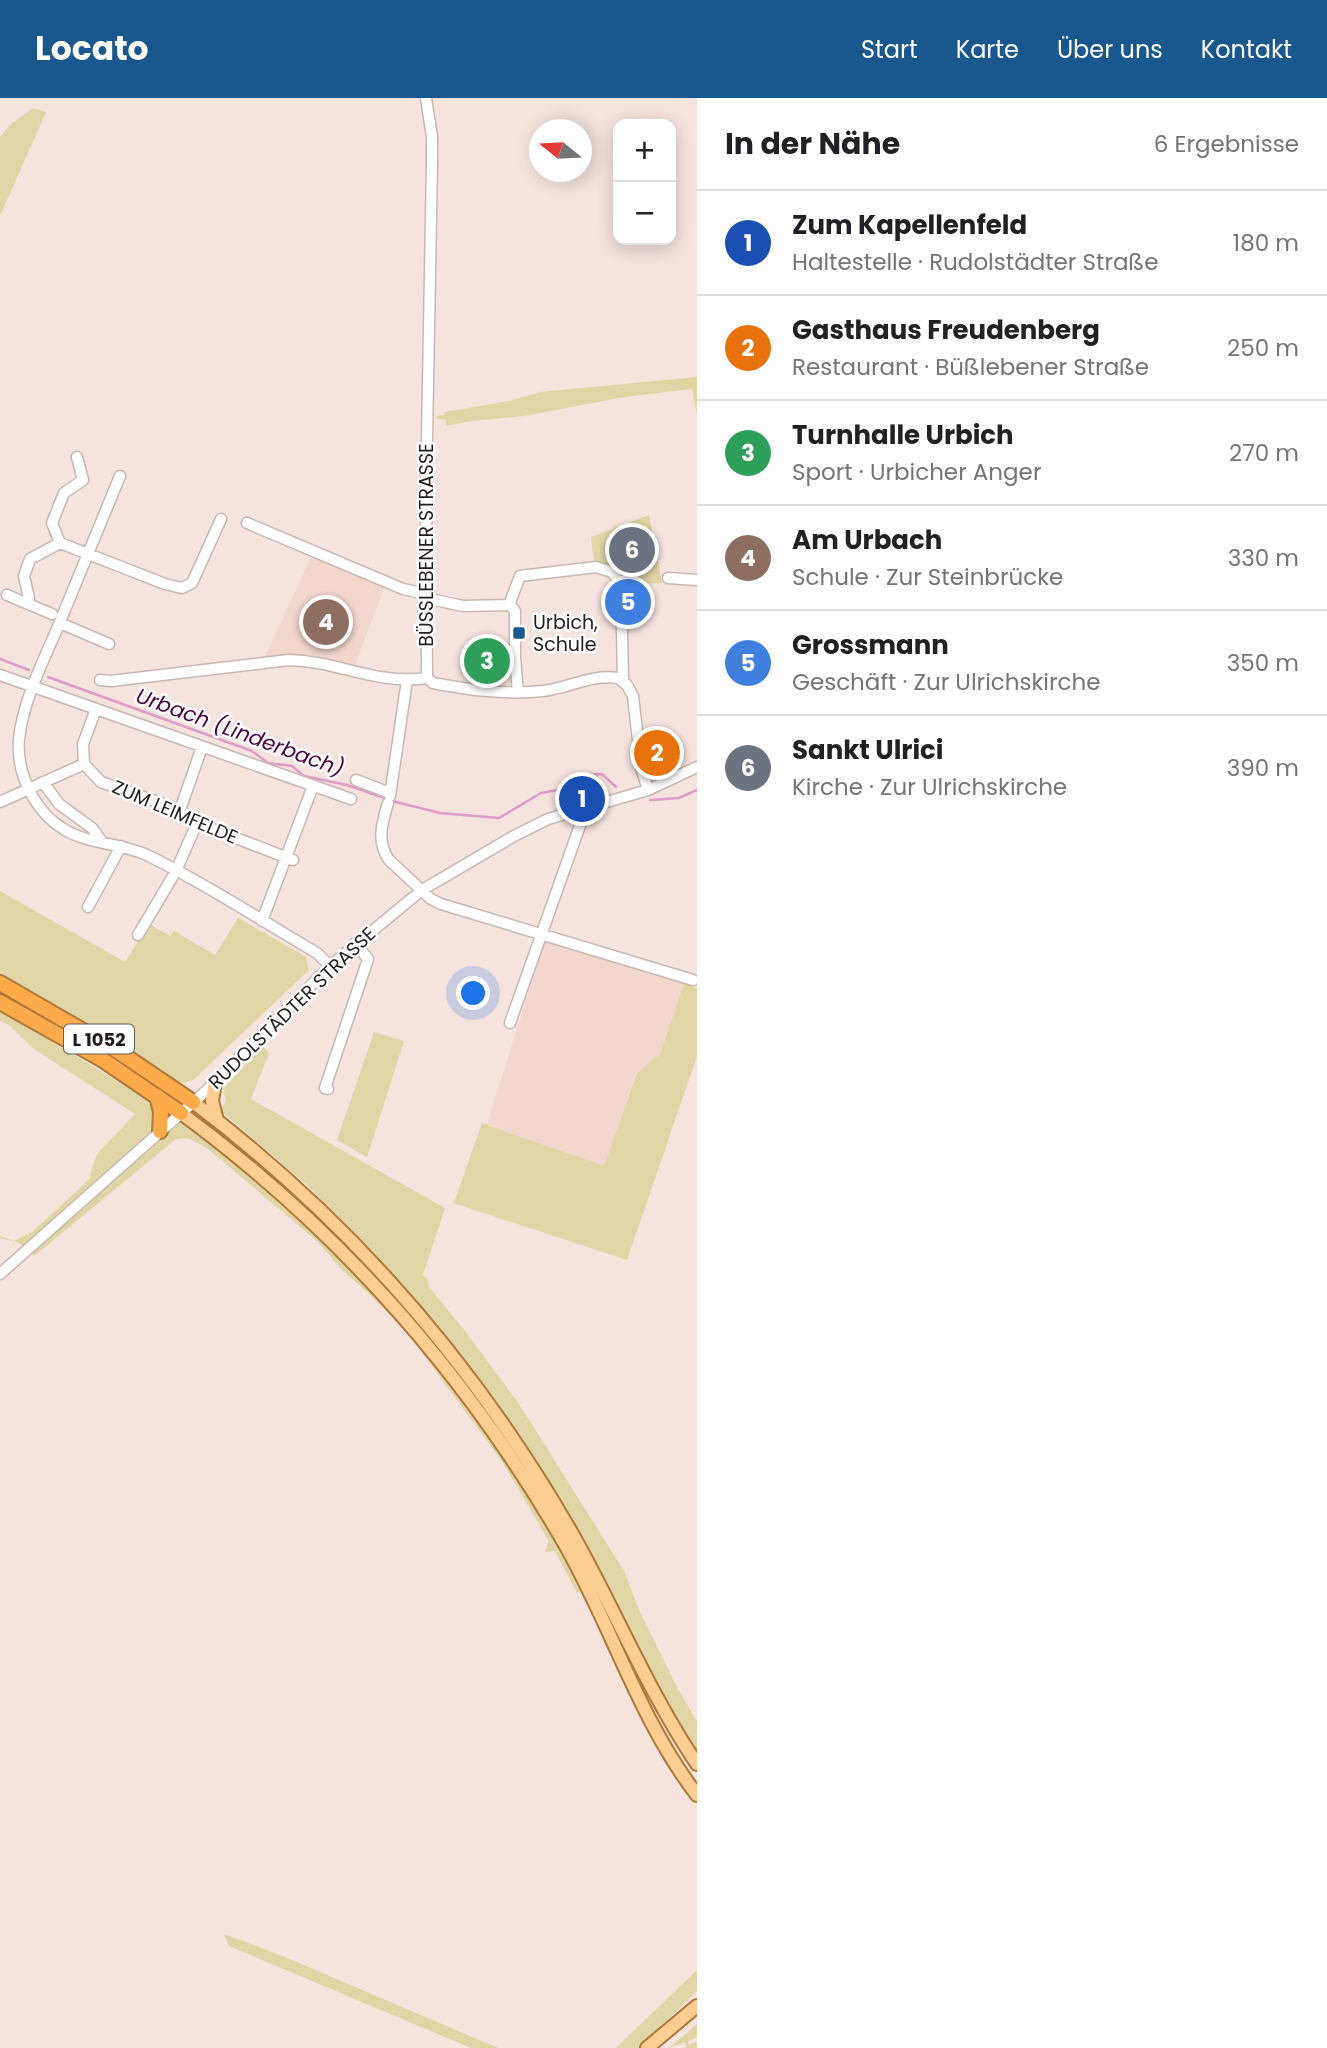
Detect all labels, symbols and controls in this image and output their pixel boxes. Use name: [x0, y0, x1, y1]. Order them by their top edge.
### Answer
text: Locato: [35, 25, 149, 72]
text: Start: [861, 33, 918, 66]
text: Karte: [956, 33, 1019, 66]
text: Über uns: [1057, 33, 1163, 66]
text: Kontakt: [1201, 33, 1292, 66]
north arrow: [529, 119, 592, 182]
map controls: [613, 119, 676, 245]
button: +: [613, 119, 676, 182]
text: In der Nähe: [725, 122, 900, 165]
text: 6 Ergebnisse: [1154, 128, 1299, 160]
button: −: [613, 182, 676, 245]
text: Zum Kapellenfeld: [792, 207, 1027, 243]
text: 1: [744, 227, 752, 259]
text: 180 m: [1233, 227, 1299, 259]
text: Haltestelle · Rudolstädter Straße: [792, 246, 1159, 278]
text: Gasthaus Freudenberg: [792, 312, 1100, 348]
text: 2: [741, 332, 755, 364]
text: 250 m: [1227, 332, 1299, 364]
text: Restaurant · Büßlebener Straße: [792, 351, 1149, 383]
text: Turnhalle Urbich: [792, 417, 1014, 453]
text: 3: [741, 437, 755, 469]
text: 270 m: [1229, 437, 1299, 469]
street label: BÜSSLEBENER STRASSE: [413, 443, 440, 647]
text: Sport · Urbicher Anger: [792, 456, 1041, 488]
text: Am Urbach: [792, 522, 942, 558]
pin: 6: [609, 524, 655, 576]
text: 4: [740, 542, 756, 574]
text: 330 m: [1228, 542, 1299, 574]
text: Schule · Zur Steinbrücke: [792, 561, 1063, 593]
pin: 5: [605, 576, 651, 628]
pin: 4: [303, 596, 349, 648]
place label: Urbich, Schule: [533, 609, 598, 658]
marker: Urbich, Schule: [511, 625, 527, 641]
text: Grossmann: [792, 627, 949, 663]
pin: 3: [464, 635, 510, 687]
text: 5: [741, 647, 755, 679]
text: 350 m: [1227, 647, 1299, 679]
text: Geschäft · Zur Ulrichskirche: [792, 666, 1101, 698]
water label: Urbach (Linderbach): [132, 681, 348, 783]
pin: 2: [634, 727, 680, 779]
text: Sankt Ulrici: [792, 732, 944, 768]
text: 6: [741, 752, 755, 784]
text: 390 m: [1227, 752, 1299, 784]
text: Kirche · Zur Ulrichskirche: [792, 771, 1067, 803]
street label: ZUM LEIMFELDE: [108, 773, 242, 851]
pin: 1: [559, 773, 605, 825]
street label: RUDOLSTÄDTER STRASSE: [202, 921, 382, 1095]
your location: [456, 976, 490, 1010]
road number: L 1052: [64, 1024, 134, 1054]

